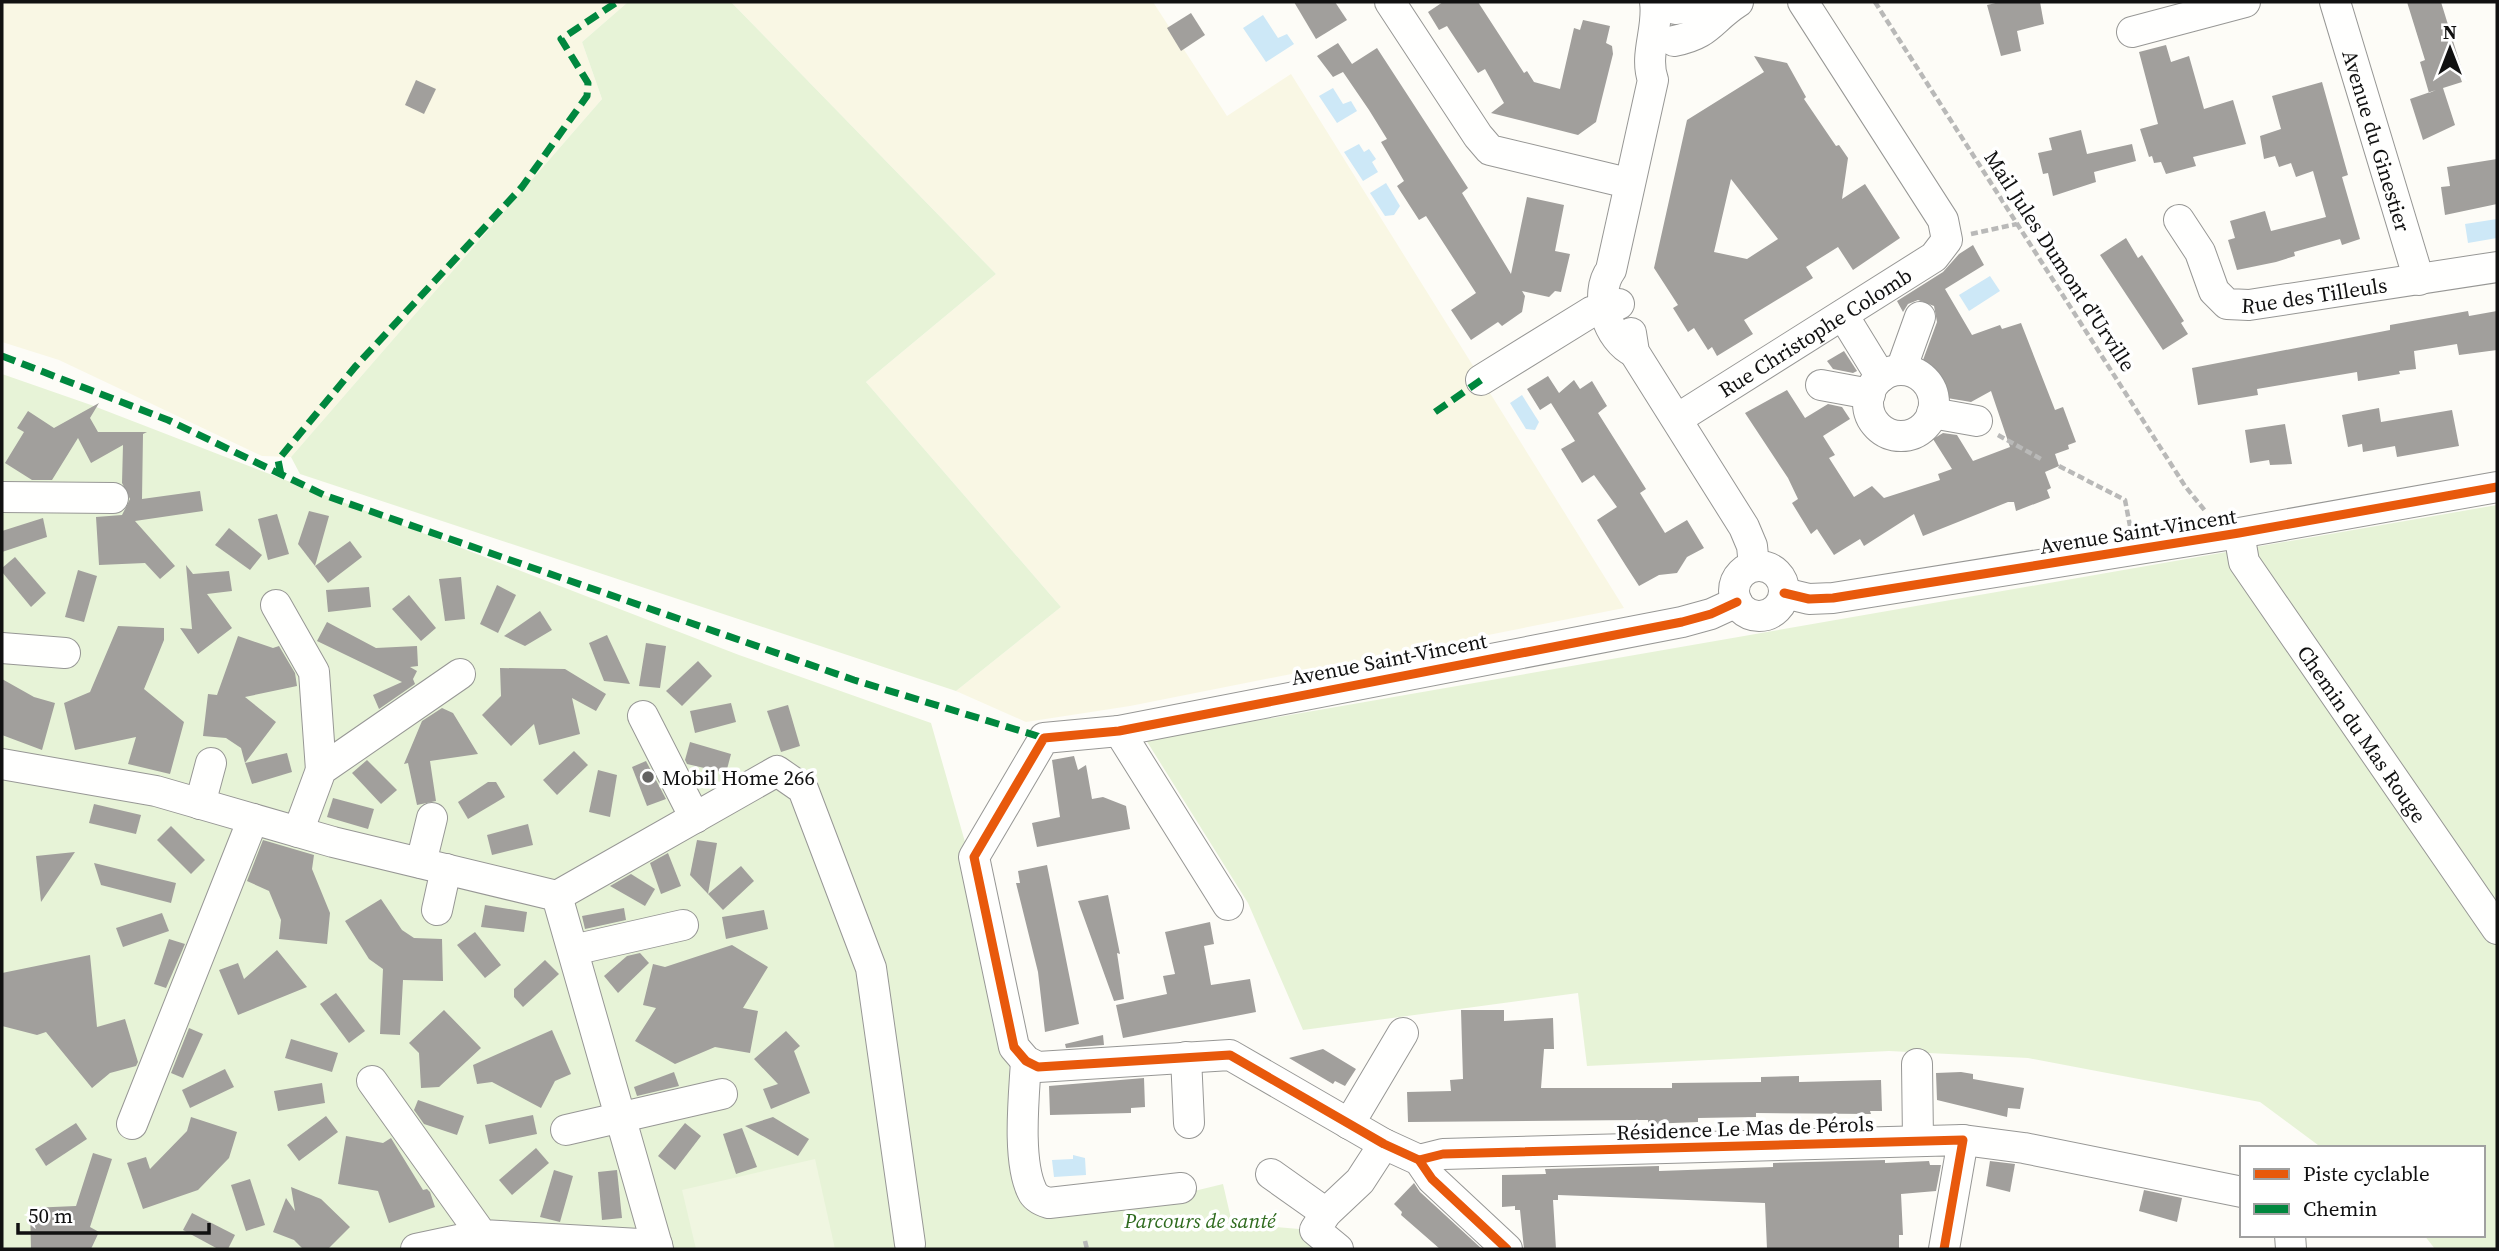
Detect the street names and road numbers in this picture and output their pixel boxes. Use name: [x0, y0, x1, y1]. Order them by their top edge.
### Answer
street label: Avenue du Ginestier: [2336, 46, 2418, 235]
street label: Mail Jules Dumont d'Urville: [1978, 145, 2142, 377]
street label: Rue Christophe Colomb: [1713, 260, 1917, 404]
street label: Rue des Tilleuls: [2241, 270, 2389, 320]
street label: Avenue Saint-Vincent: [2038, 501, 2239, 561]
street label: Avenue Saint-Vincent: [1289, 626, 1490, 692]
street label: Chemin du Mas Rouge: [2291, 639, 2434, 828]
street label: Résidence Le Mas de Pérols: [1616, 1109, 1874, 1147]

